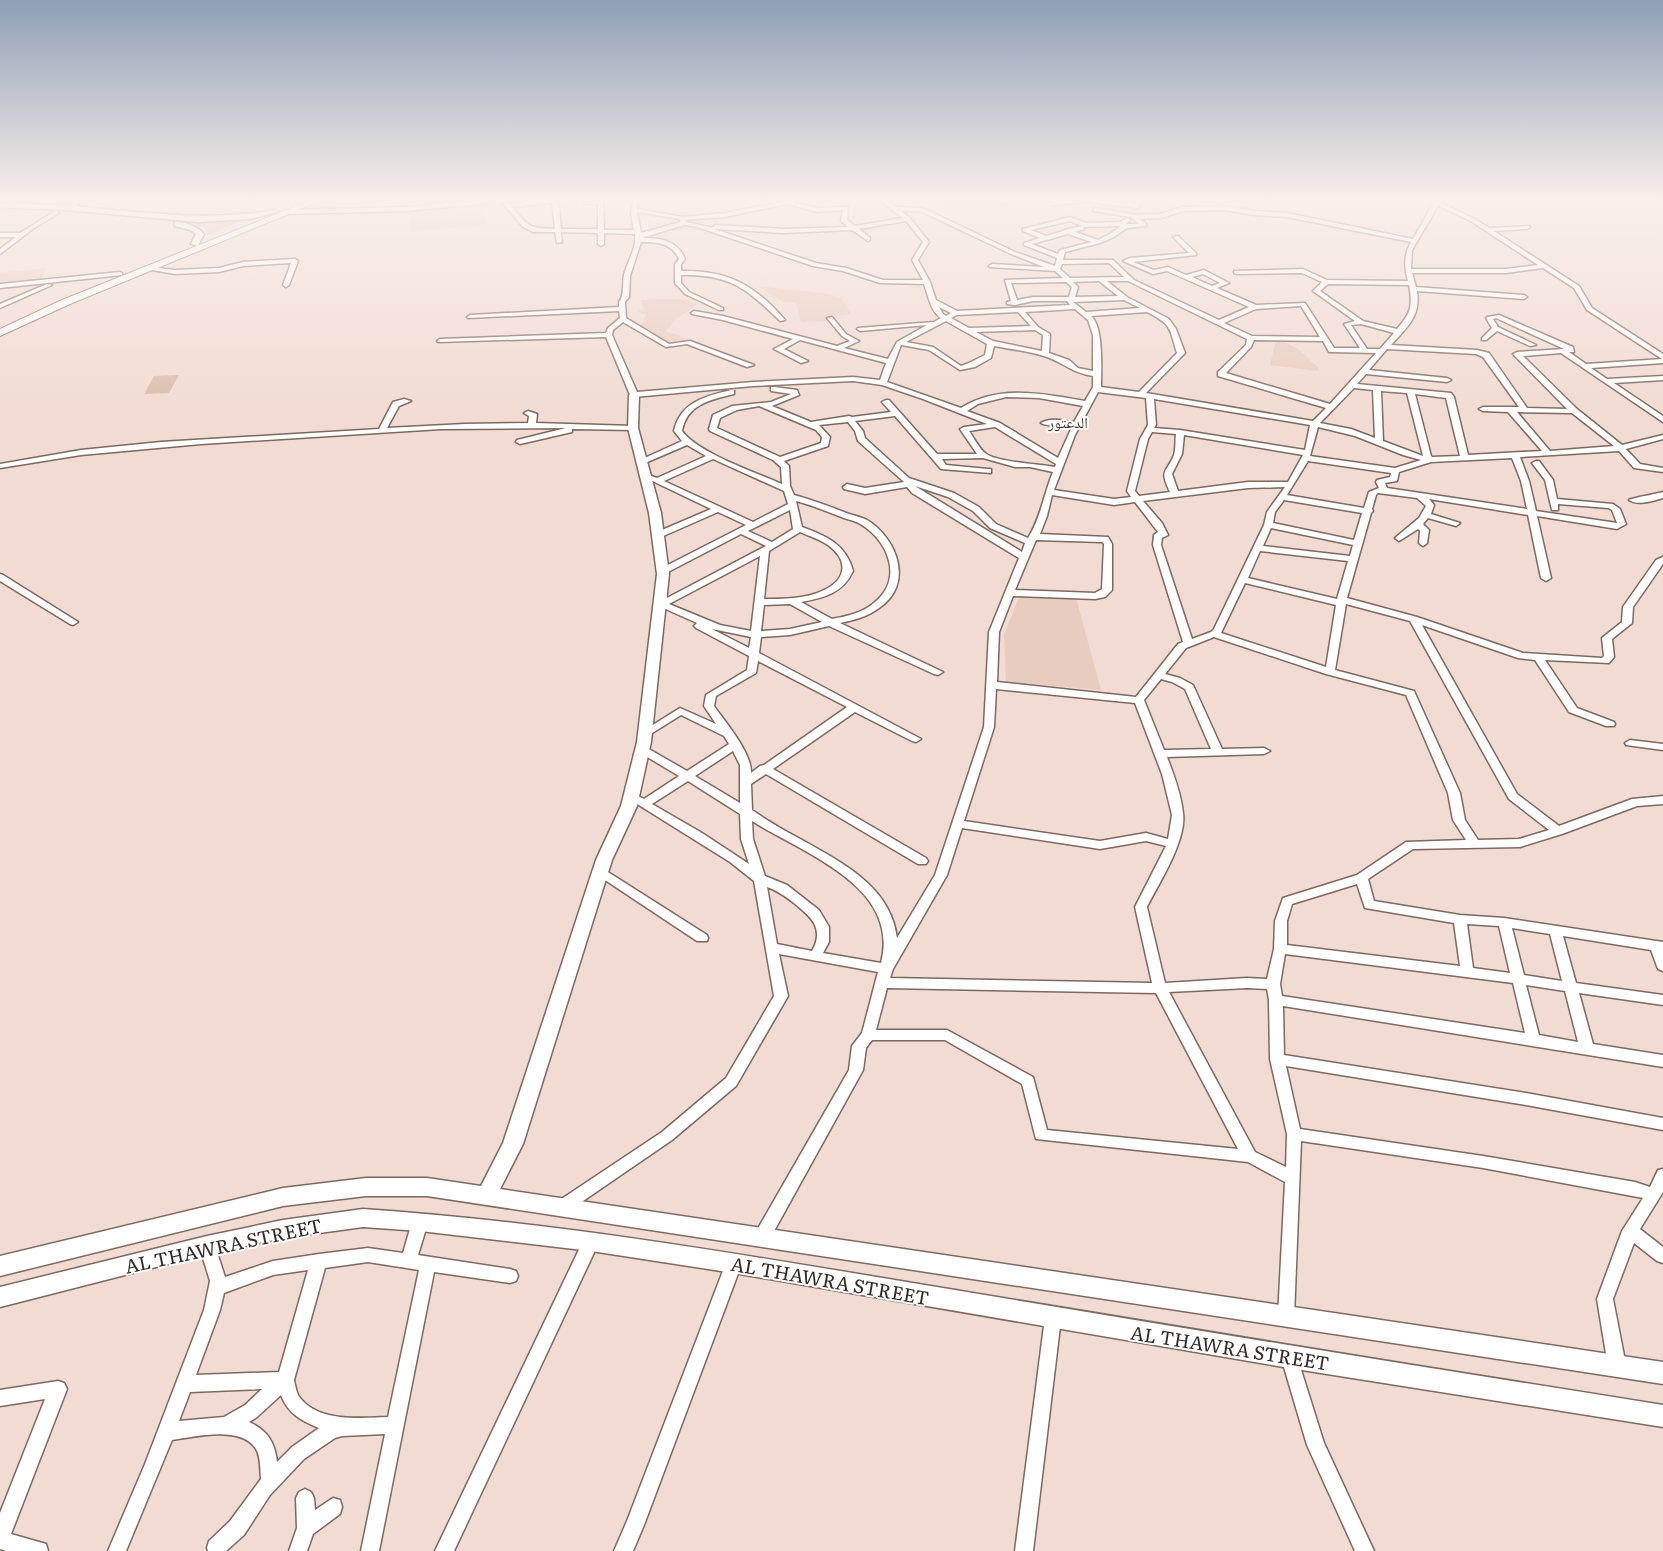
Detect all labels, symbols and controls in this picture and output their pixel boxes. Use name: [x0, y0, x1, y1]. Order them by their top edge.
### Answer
district label: الدعتور: [1047, 410, 1088, 433]
street label: AL THAWRA STREET: [122, 1210, 324, 1280]
street label: AL THAWRA STREET: [729, 1249, 931, 1311]
street label: AL THAWRA STREET: [1129, 1317, 1331, 1377]

